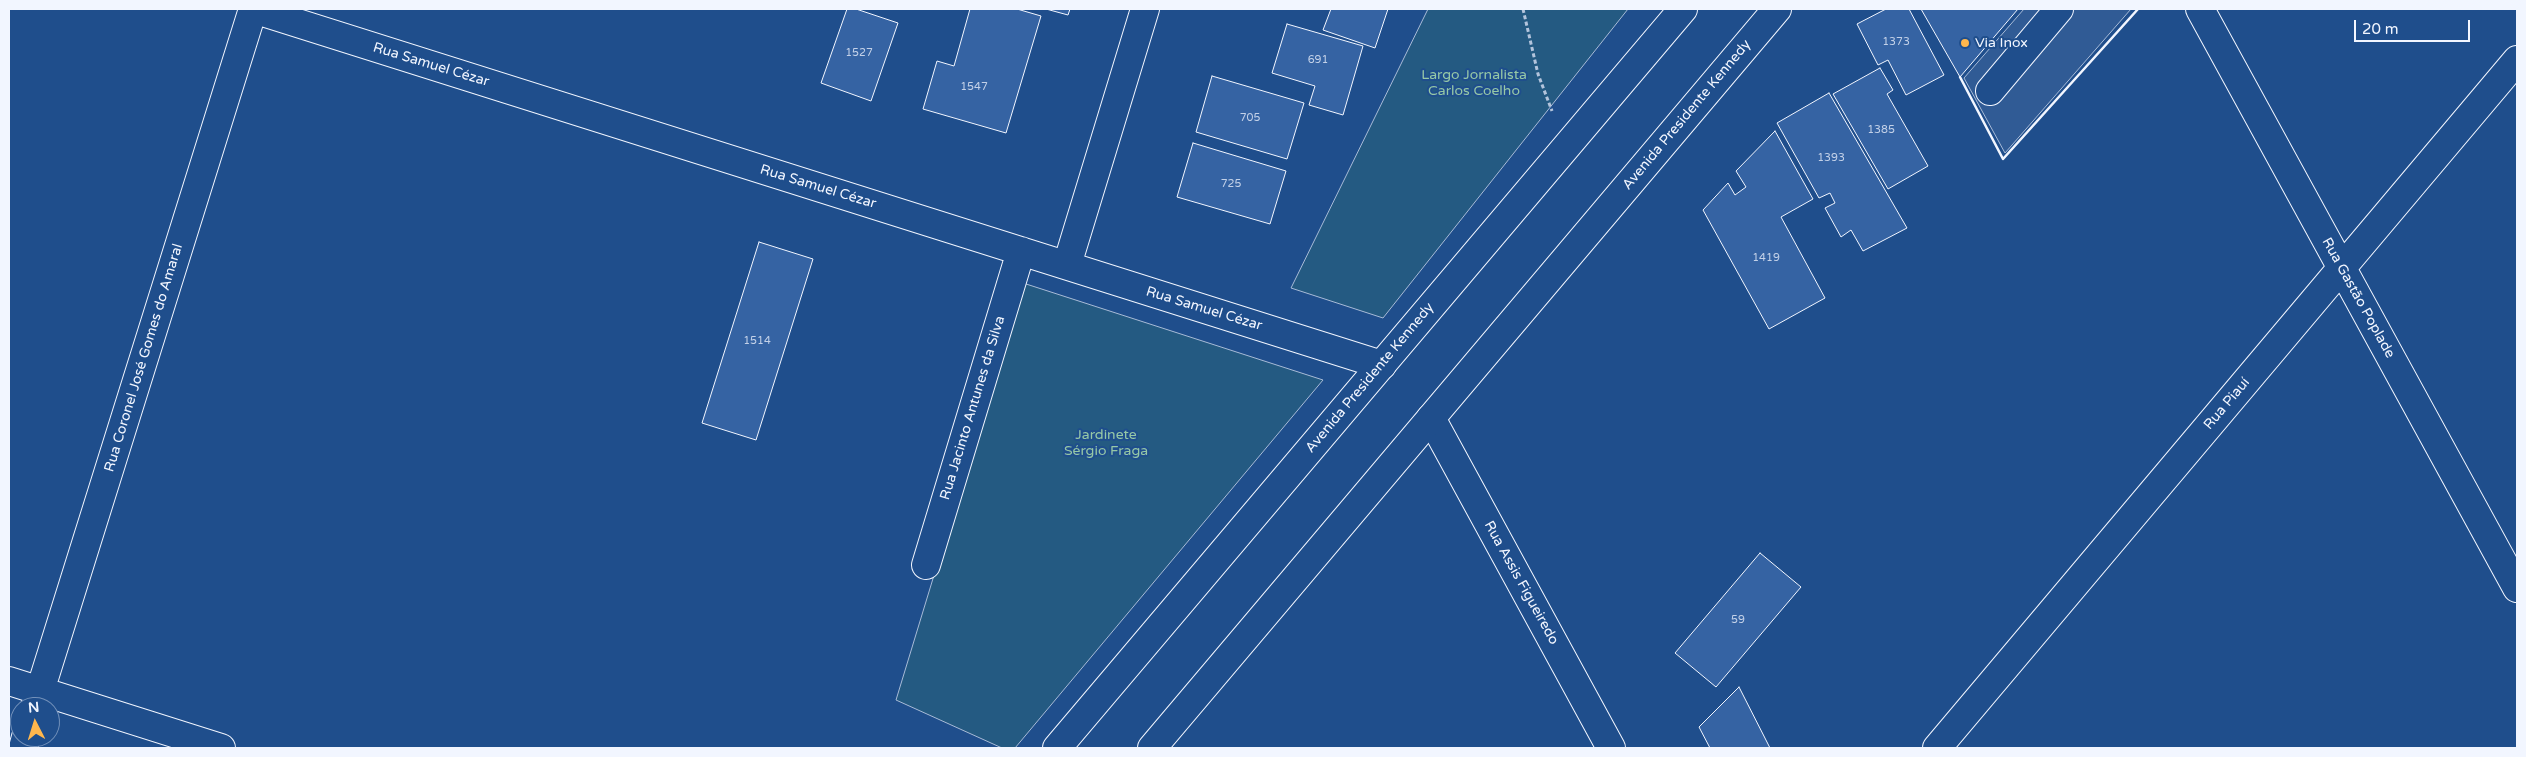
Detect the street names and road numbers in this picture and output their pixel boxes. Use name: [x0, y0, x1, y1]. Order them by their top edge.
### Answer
street label: Avenida Presidente Kennedy: [1619, 37, 1755, 193]
street label: Rua Samuel Cézar: [371, 39, 491, 91]
street label: Rua Samuel Cézar: [758, 161, 878, 213]
street label: Rua Gastão Poplade: [2318, 235, 2398, 361]
street label: Rua Coronel José Gomes do Amaral: [101, 242, 187, 474]
street label: Rua Samuel Cézar: [1144, 283, 1264, 335]
street label: Avenida Presidente Kennedy: [1302, 300, 1438, 456]
street label: Rua Jacinto Antunes da Silva: [937, 314, 1009, 502]
street label: Rua Piauí: [2200, 375, 2254, 433]
street label: Rua Assis Figueiredo: [1480, 518, 1562, 648]

